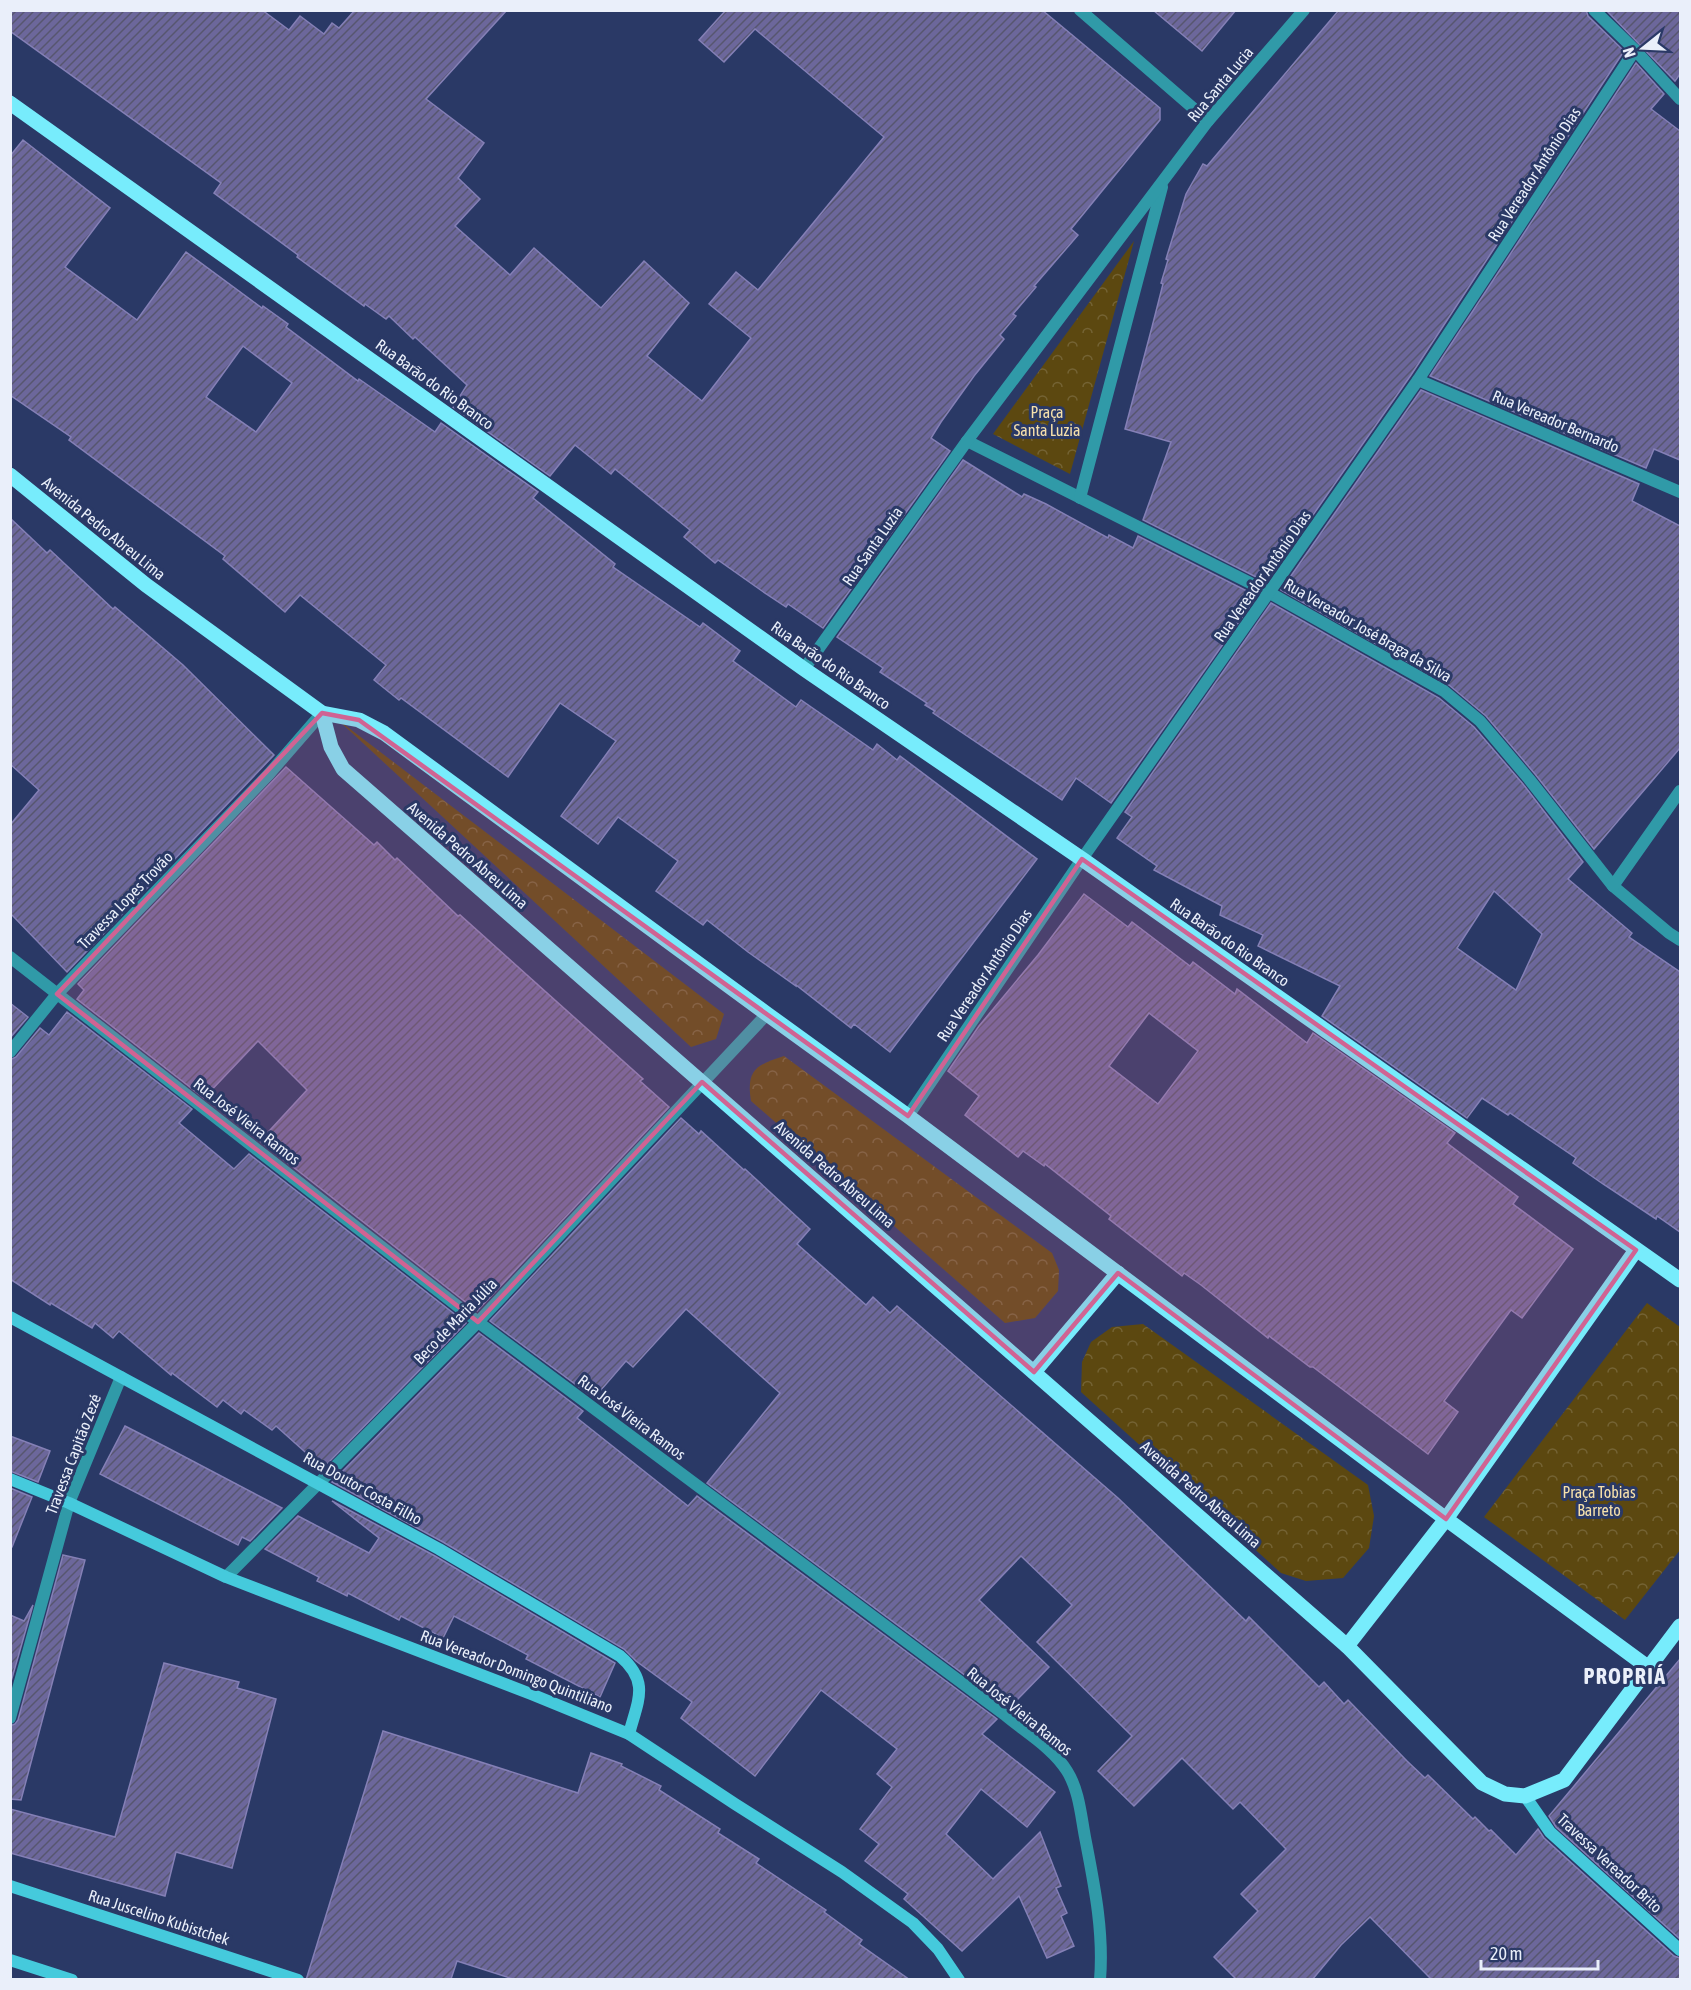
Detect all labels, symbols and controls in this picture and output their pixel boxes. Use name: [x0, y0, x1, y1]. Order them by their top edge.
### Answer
north arrow: [1613, 18, 1673, 78]
street label: Rua Santa Lucia: [1183, 43, 1257, 125]
text: N: [1619, 45, 1639, 60]
street label: Rua Vereador Antônio Dias: [1484, 103, 1584, 244]
street label: Rua Barão do Rio Branco: [373, 335, 497, 433]
street label: Rua Vereador Bernardo: [1490, 386, 1622, 456]
park label: Praça Santa Luzia: [1014, 403, 1080, 439]
street label: Avenida Pedro Abreu Lima: [39, 473, 169, 583]
street label: Rua Santa Luzia: [838, 503, 906, 589]
street label: Rua Vereador Antônio Dias: [1210, 507, 1314, 645]
street label: Rua Vereador José Braga da Silva: [1281, 575, 1455, 686]
street label: Rua Barão do Rio Branco: [768, 617, 894, 713]
street label: Avenida Pedro Abreu Lima: [404, 798, 532, 912]
street label: Travessa Lopes Trovão: [74, 848, 177, 953]
street label: Rua Barão do Rio Branco: [1167, 894, 1293, 990]
street label: Rua Vereador Antônio Dias: [933, 905, 1035, 1045]
street label: Rua José Vieira Ramos: [190, 1074, 304, 1168]
street label: Avenida Pedro Abreu Lima: [771, 1117, 899, 1231]
street label: Beco de Maria Júlia: [410, 1275, 500, 1367]
street label: Rua José Vieira Ramos: [575, 1371, 689, 1463]
street label: Travessa Capitão Zezé: [42, 1391, 105, 1517]
street label: Avenida Pedro Abreu Lima: [1137, 1437, 1265, 1551]
street label: Rua Doutor Costa Filho: [301, 1448, 425, 1528]
park label: Praça Tobias Barreto: [1562, 1483, 1636, 1519]
street label: Rua Vereador Domingo Quintiliano: [418, 1626, 616, 1717]
street label: Rua José Vieira Ramos: [964, 1663, 1076, 1759]
district label: PROPRIÁ: [1583, 1663, 1667, 1689]
street label: Travessa Vereador Brito: [1554, 1810, 1666, 1916]
street label: Rua Juscelino Kubistchek: [86, 1886, 232, 1948]
scale bar: [1481, 1933, 1598, 1971]
text: 20 m: [1490, 1943, 1522, 1964]

